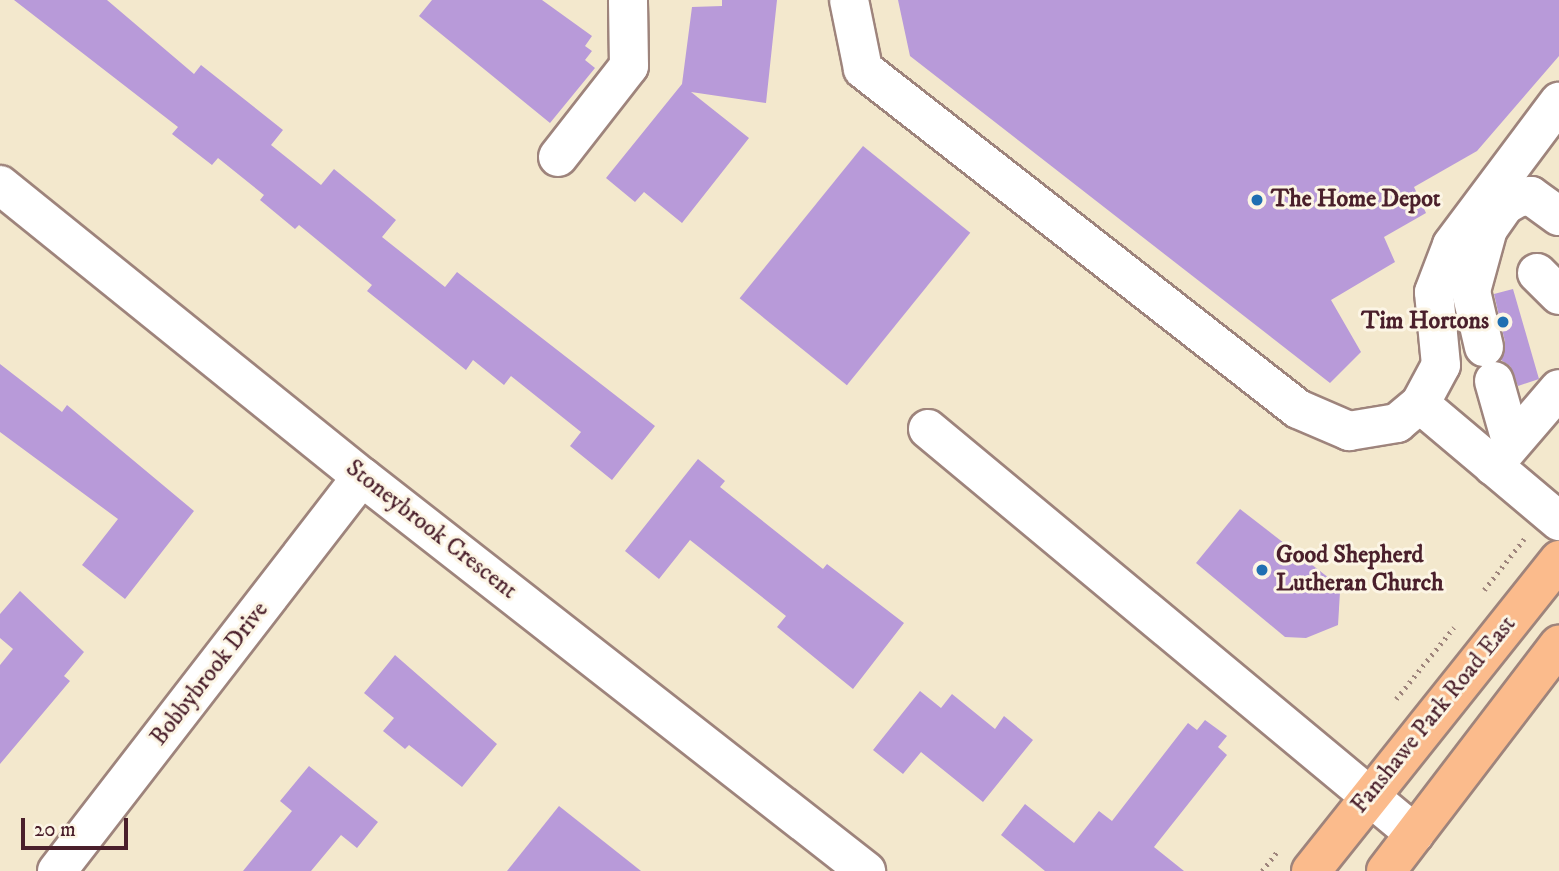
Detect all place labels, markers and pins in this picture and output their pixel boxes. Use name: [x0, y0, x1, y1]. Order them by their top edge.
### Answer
place label: The Home Depot: [1271, 186, 1440, 214]
marker: The Home Depot: [1249, 192, 1265, 208]
place label: Tim Hortons: [1361, 308, 1489, 336]
marker: Tim Hortons: [1495, 314, 1511, 330]
place label: Good Shepherd Lutheran Church: [1276, 542, 1444, 598]
marker: Good Shepherd Lutheran Church: [1254, 562, 1270, 578]

